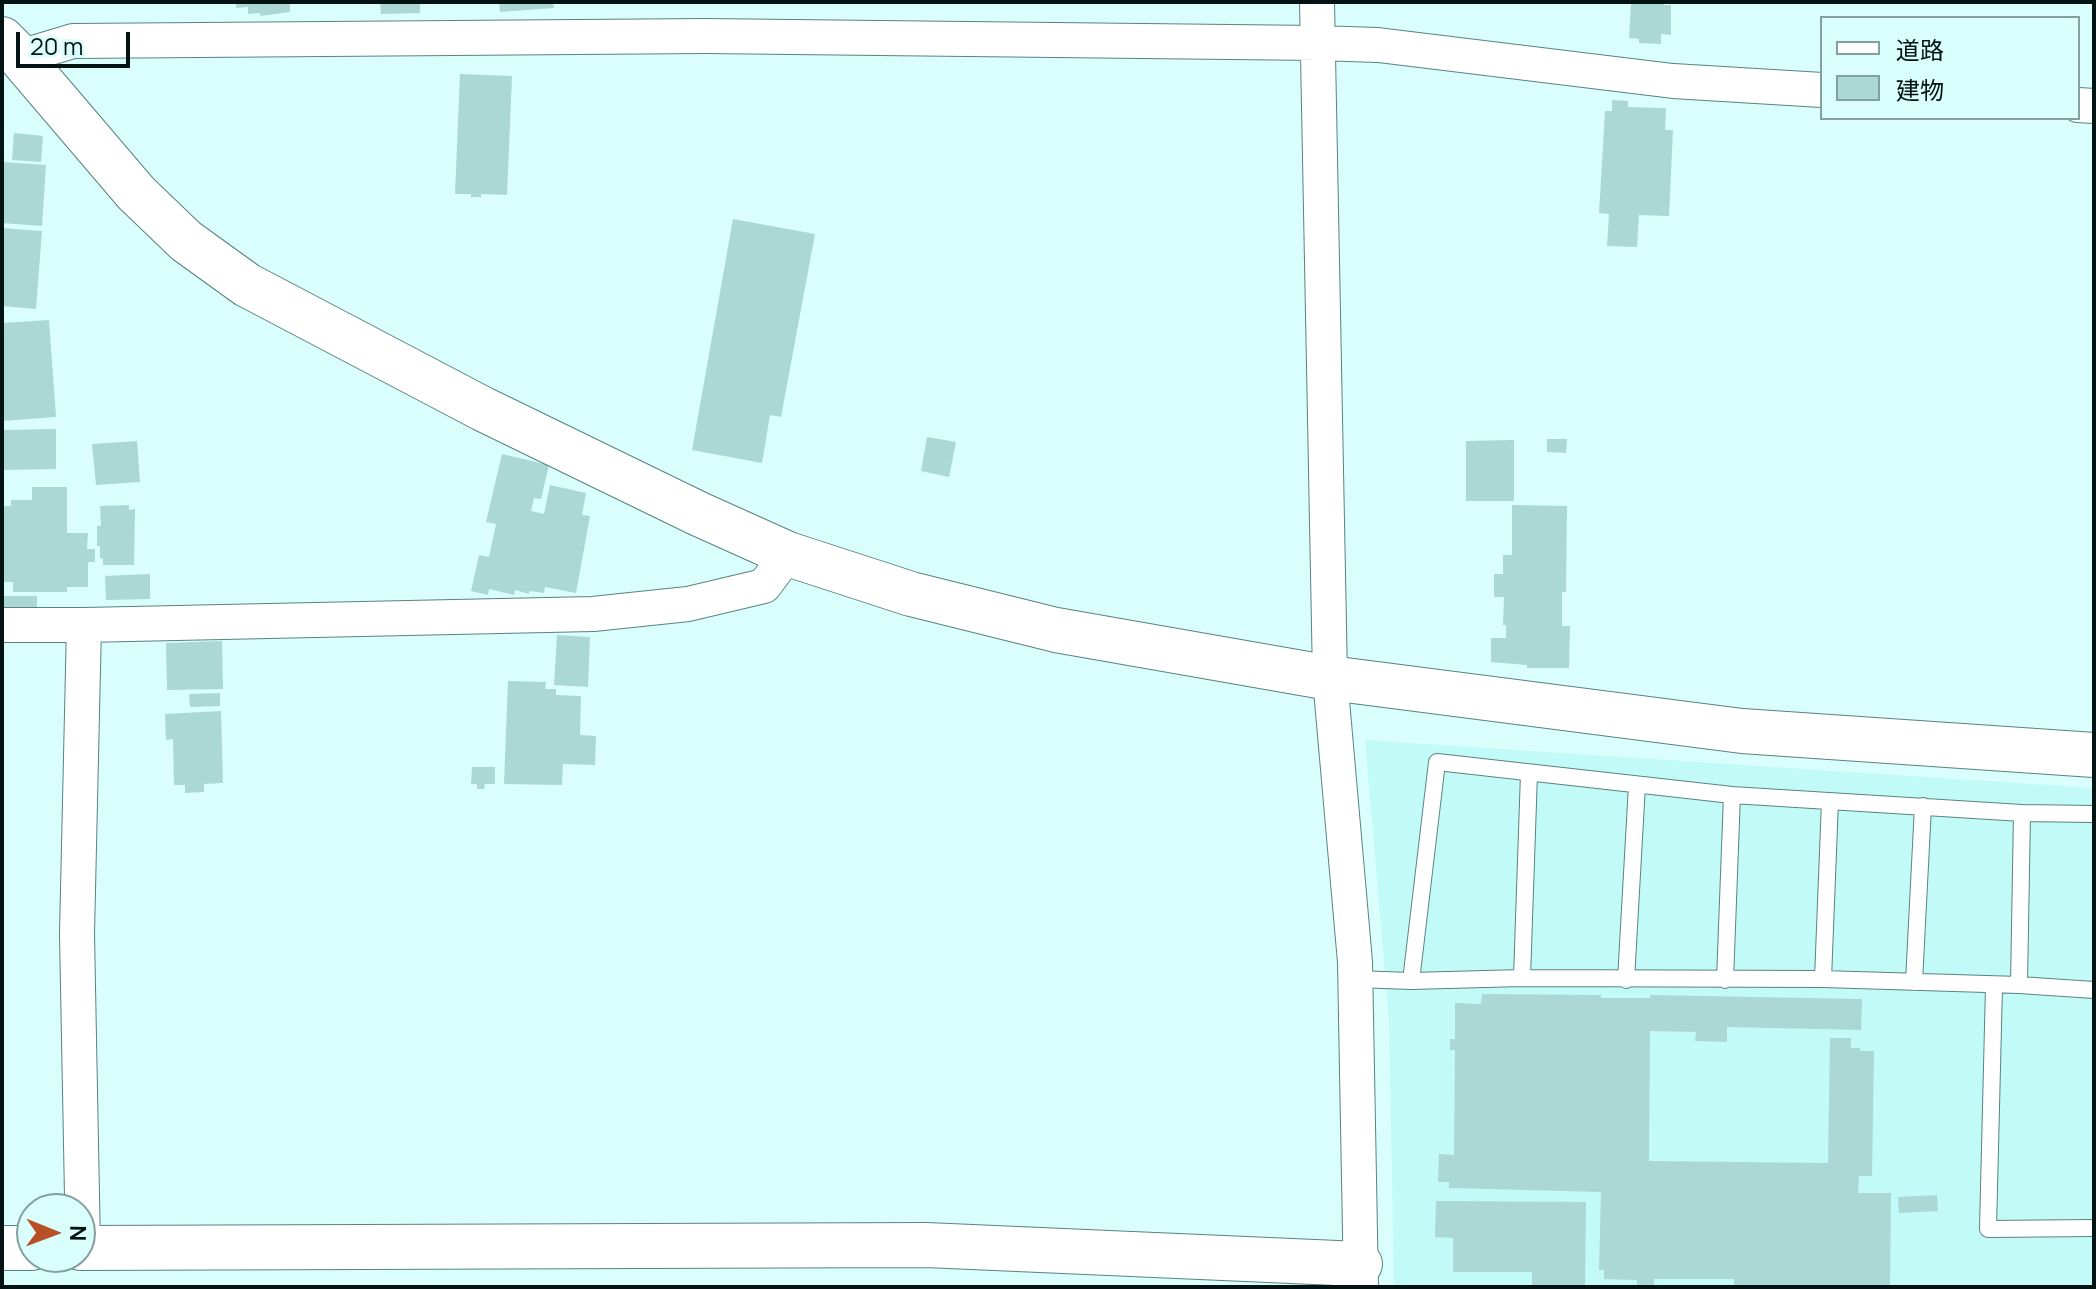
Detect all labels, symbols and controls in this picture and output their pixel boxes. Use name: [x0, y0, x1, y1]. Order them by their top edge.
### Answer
scale bar: [20, 16, 134, 66]
legend: [1820, 16, 2080, 120]
text: 20 m: [30, 29, 83, 62]
text: 道路: [1896, 33, 1944, 66]
text: 建物: [1896, 73, 1944, 106]
north arrow: [16, 1193, 96, 1273]
text: N: [63, 1225, 93, 1242]

